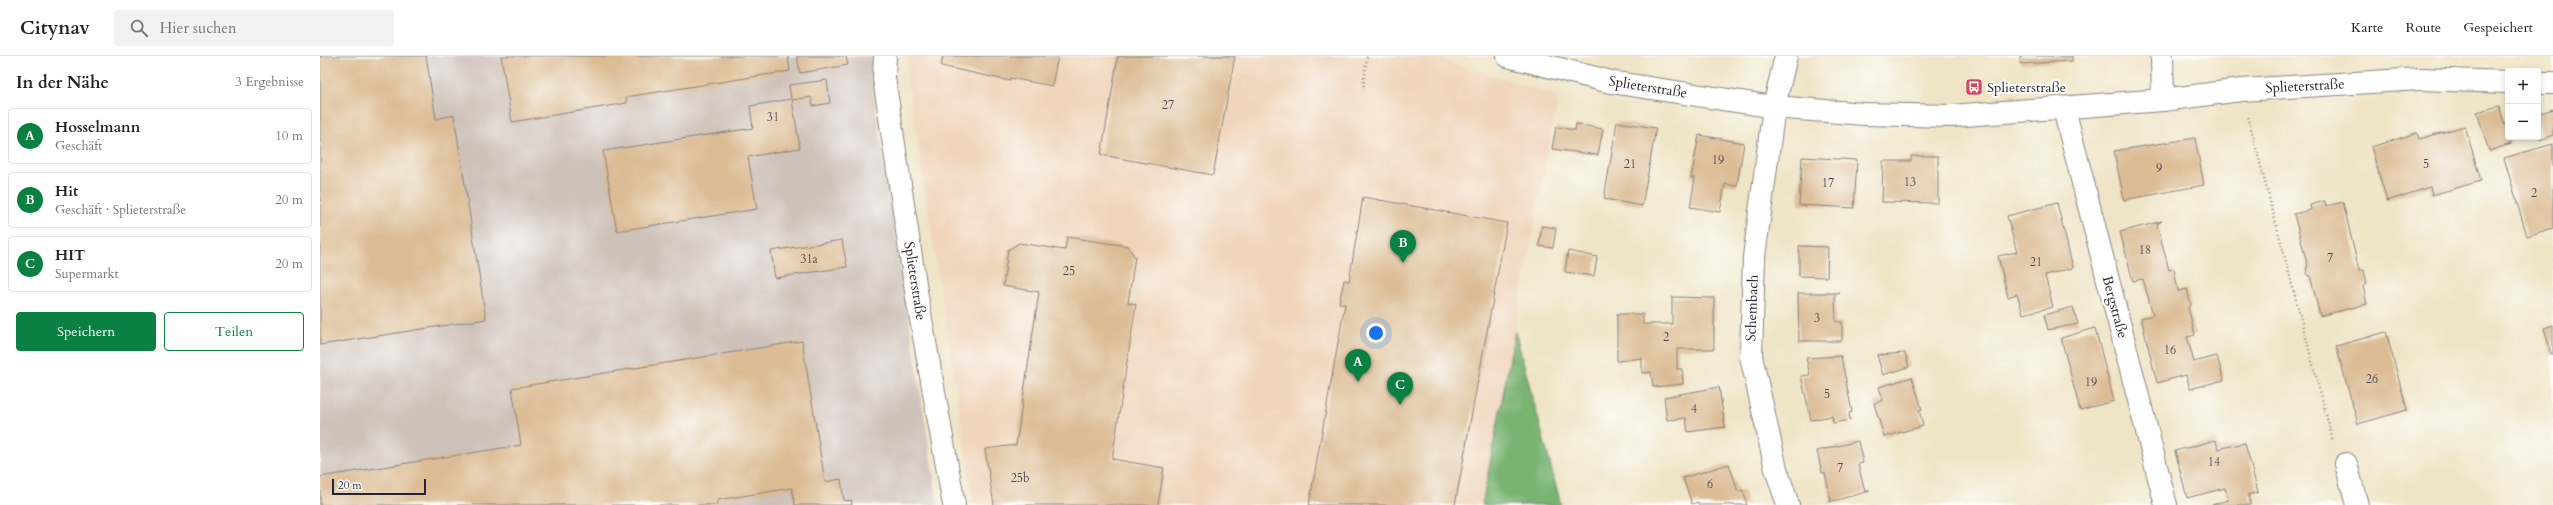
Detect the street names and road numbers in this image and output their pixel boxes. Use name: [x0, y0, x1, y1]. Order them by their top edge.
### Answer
street label: Splieterstraße: [1607, 71, 1689, 103]
street label: Splieterstraße: [2265, 74, 2345, 98]
street label: Splieterstraße: [899, 240, 931, 322]
street label: Schembach: [1741, 274, 1763, 342]
street label: Bergstraße: [2098, 274, 2132, 340]

